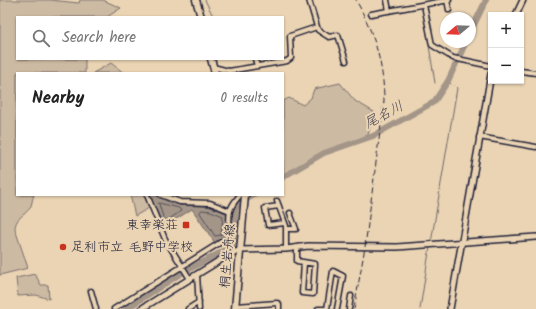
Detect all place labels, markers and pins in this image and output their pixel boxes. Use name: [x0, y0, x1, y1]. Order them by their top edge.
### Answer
place label: 東幸楽荘: [126, 215, 178, 236]
marker: 東幸楽荘: [181, 220, 191, 230]
place label: 足利市立 毛野中学校: [71, 237, 193, 258]
marker: 足利市立 毛野中学校: [58, 242, 68, 252]

